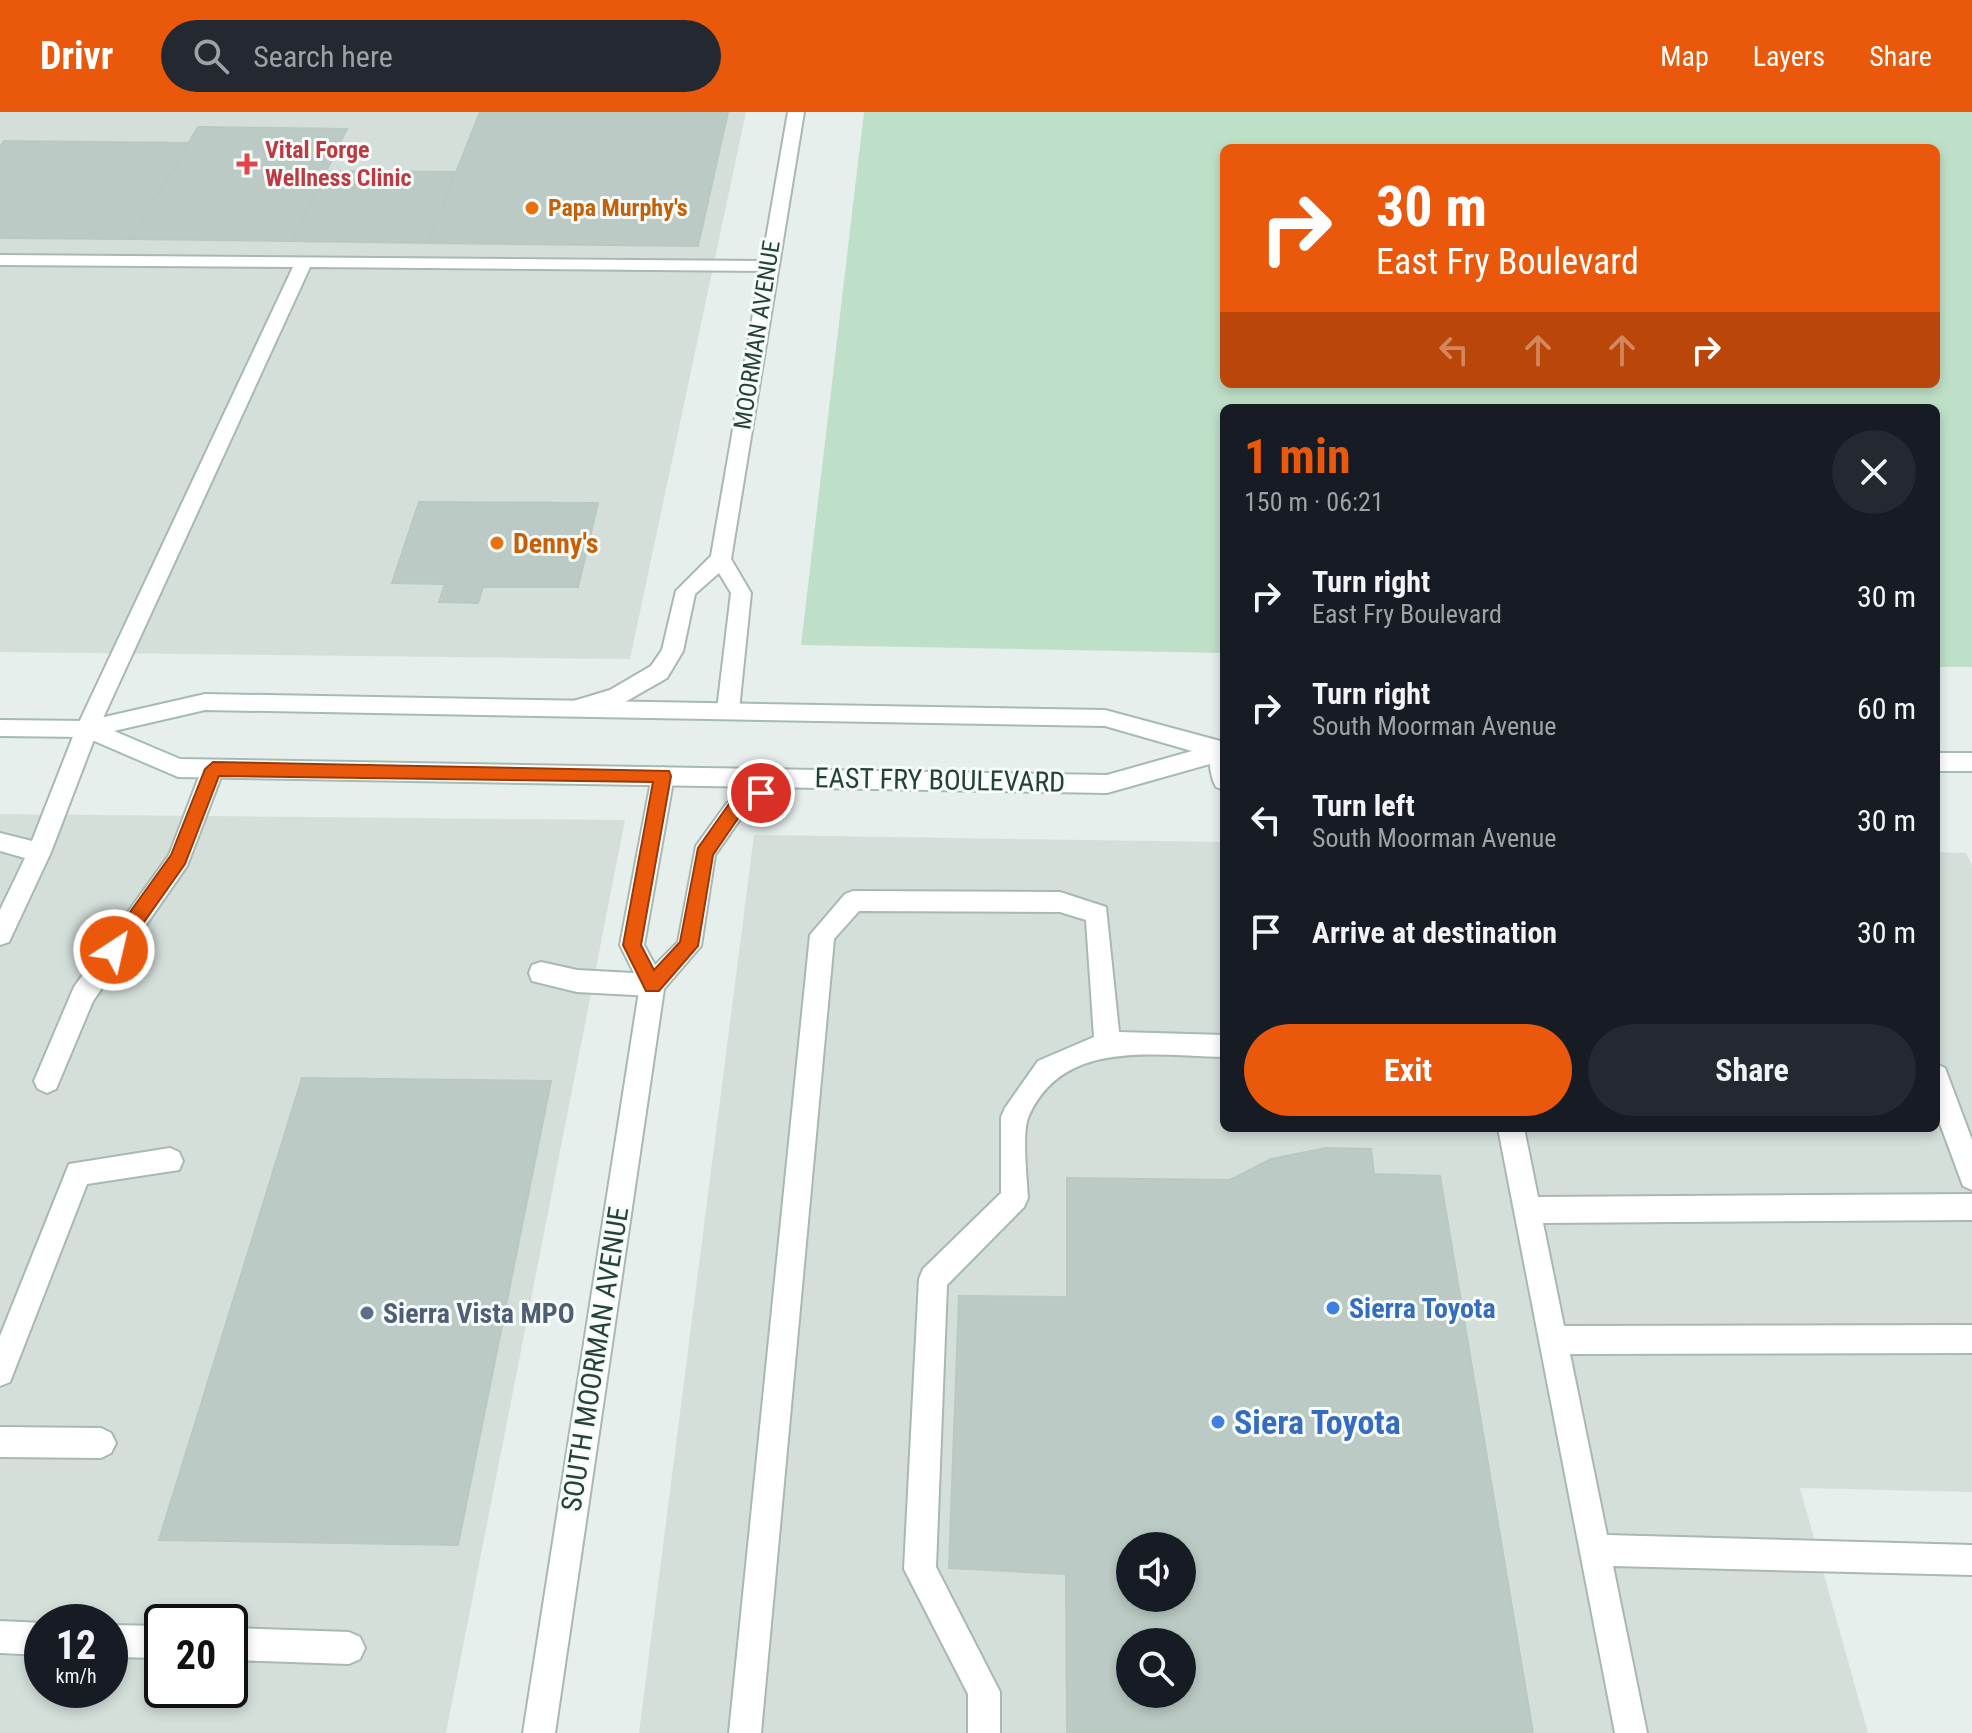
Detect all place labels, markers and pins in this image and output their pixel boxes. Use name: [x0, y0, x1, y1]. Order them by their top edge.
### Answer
place label: Vital Forge Wellness Clinic: [265, 136, 412, 192]
marker: Vital Forge Wellness Clinic: [236, 153, 258, 175]
place label: Papa Murphy's: [548, 194, 688, 222]
marker: Papa Murphy's: [523, 199, 541, 217]
place label: Denny's: [513, 527, 598, 560]
marker: Denny's: [488, 534, 506, 552]
pin: [727, 759, 795, 827]
place label: Sierra Toyota: [1349, 1292, 1496, 1325]
place label: Sierra Vista MPO: [383, 1297, 575, 1330]
marker: Sierra Toyota: [1324, 1299, 1342, 1317]
marker: Sierra Vista MPO: [358, 1304, 376, 1322]
place label: Siera Toyota: [1234, 1402, 1401, 1442]
marker: Siera Toyota: [1209, 1413, 1227, 1431]

